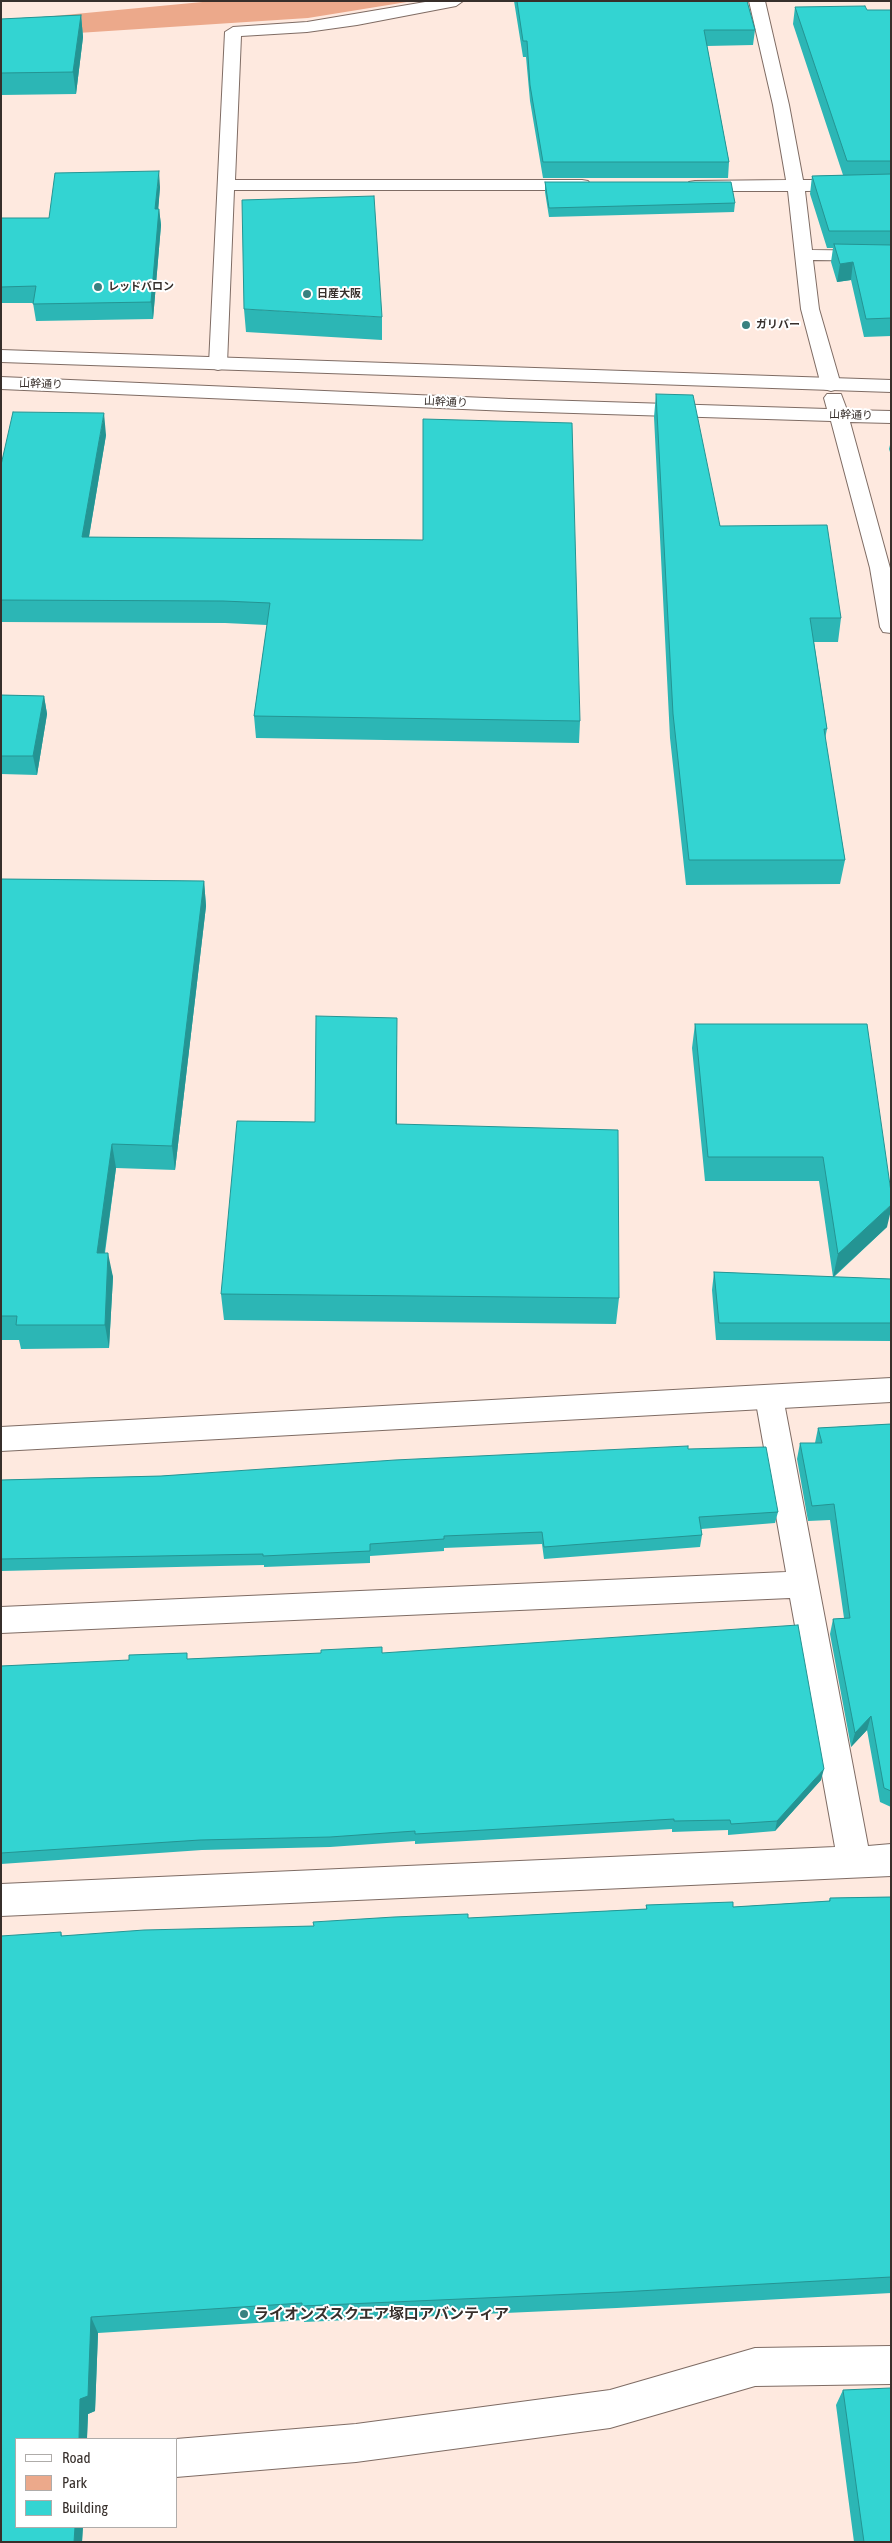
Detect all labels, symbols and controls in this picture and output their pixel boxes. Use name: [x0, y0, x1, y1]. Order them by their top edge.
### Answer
place label: レッドバロン: [108, 280, 174, 294]
marker: レッドバロン: [92, 281, 104, 293]
place label: 日産大阪: [317, 287, 361, 301]
marker: 日産大阪: [301, 288, 313, 300]
place label: ガリバー: [756, 318, 800, 332]
marker: ガリバー: [740, 319, 752, 331]
street label: 山幹通り: [19, 377, 63, 391]
street label: 山幹通り: [424, 394, 468, 410]
street label: 山幹通り: [829, 408, 873, 422]
place label: ライオンズスクエア塚口アバンティア: [254, 2305, 509, 2323]
marker: ライオンズスクエア塚口アバンティア: [238, 2308, 250, 2320]
legend: [15, 2438, 178, 2528]
text: Road: [62, 2449, 91, 2466]
text: Park: [62, 2474, 87, 2491]
text: Building: [62, 2499, 108, 2516]

